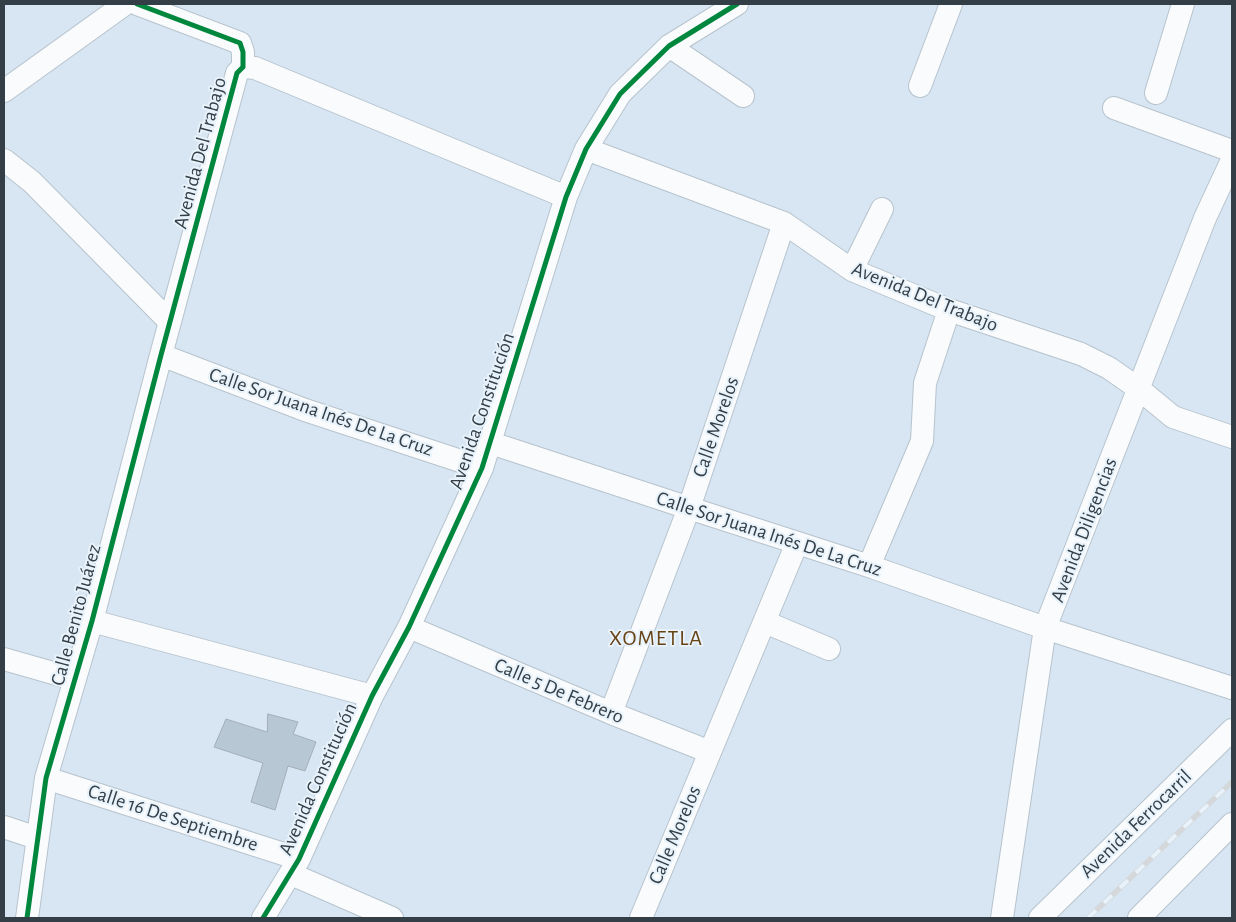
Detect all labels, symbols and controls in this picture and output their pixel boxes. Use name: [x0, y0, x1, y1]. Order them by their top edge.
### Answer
street label: Avenida Del Trabajo: [168, 75, 232, 231]
street label: Avenida Del Trabajo: [848, 257, 1002, 337]
street label: Avenida Constitución: [444, 329, 520, 493]
street label: Calle Sor Juana Inés De La Cruz: [206, 362, 436, 462]
street label: Calle Morelos: [688, 374, 744, 480]
street label: Avenida Diligencias: [1045, 454, 1123, 606]
street label: Calle Sor Juana Inés De La Cruz: [653, 486, 885, 582]
street label: Calle Benito Juárez: [46, 542, 106, 688]
district label: XOMETLA: [608, 625, 704, 651]
street label: Calle 5 De Febrero: [491, 653, 627, 729]
street label: Avenida Constitución: [274, 699, 362, 859]
street label: Avenida Ferrocarril: [1075, 765, 1197, 883]
street label: Calle 16 De Septiembre: [85, 779, 261, 857]
street label: Calle Morelos: [643, 782, 707, 888]

